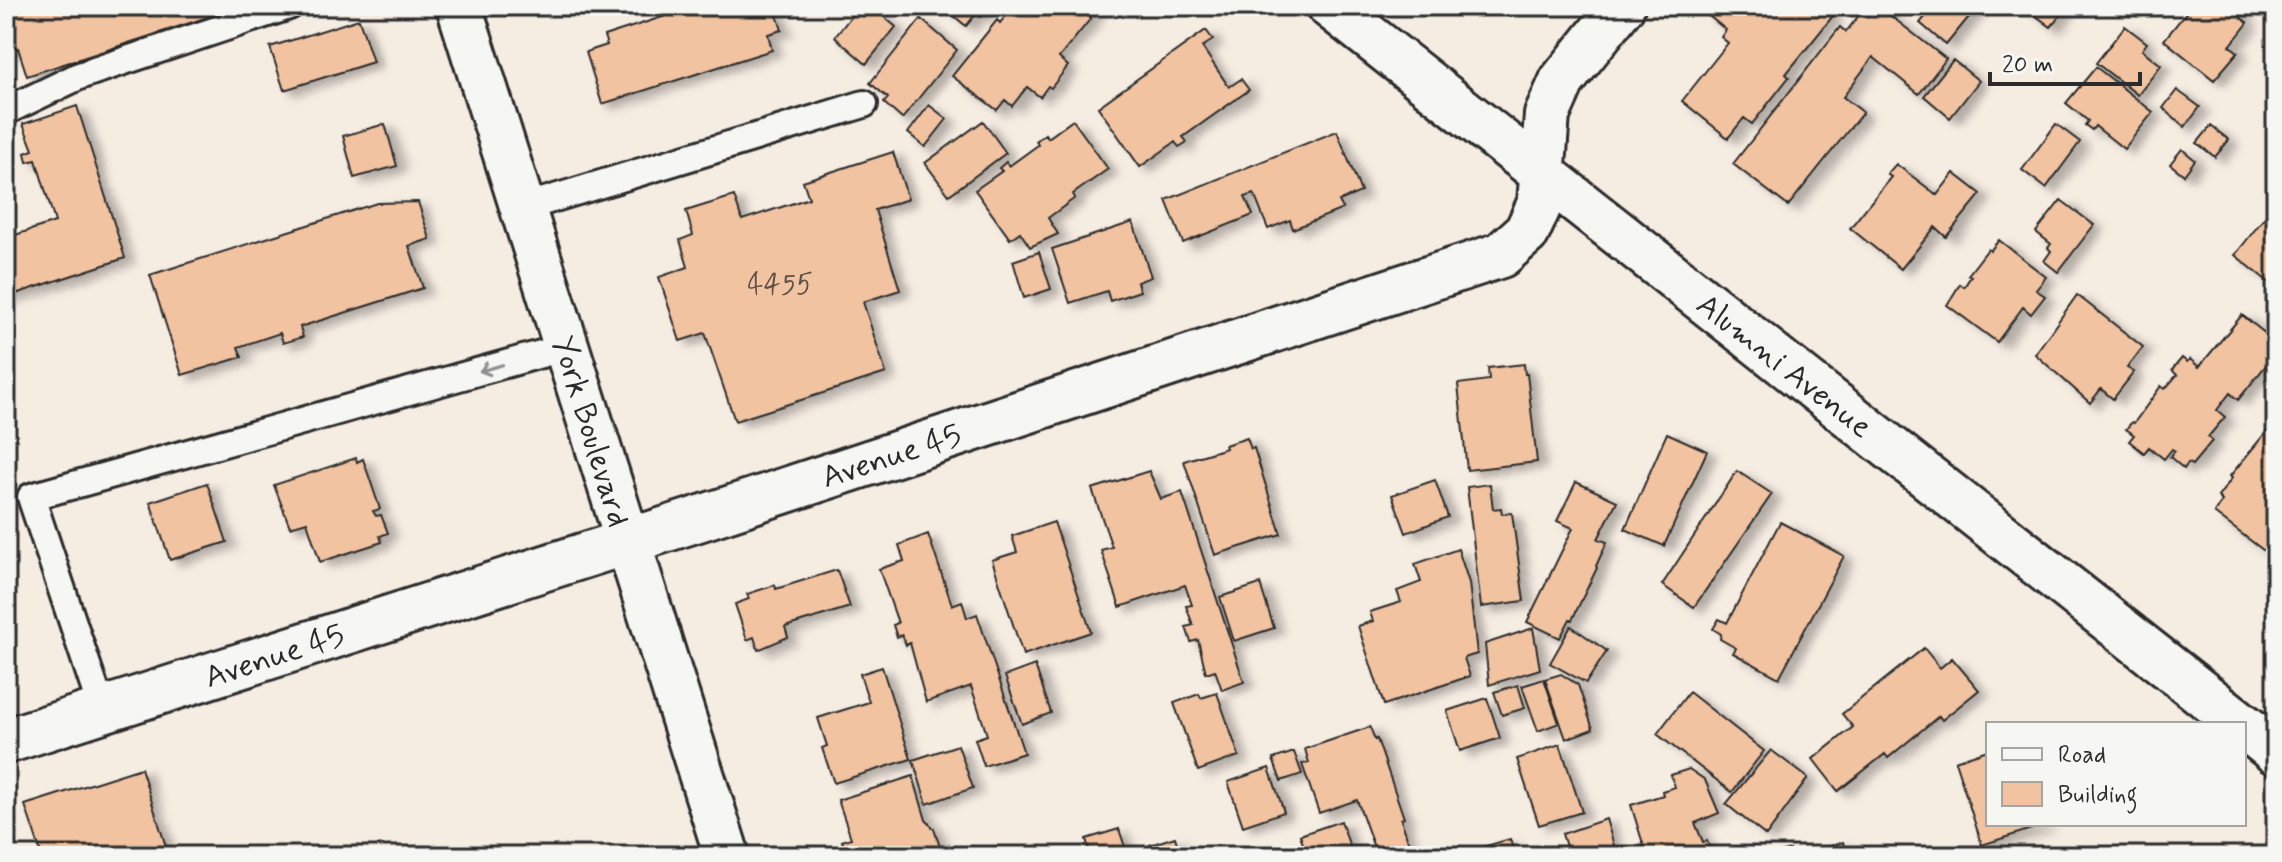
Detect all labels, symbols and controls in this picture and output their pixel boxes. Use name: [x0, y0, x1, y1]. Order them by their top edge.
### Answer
scale bar: [1990, 36, 2140, 86]
text: 20 m: [2002, 50, 2053, 81]
house number: 4455: [747, 267, 813, 304]
street label: Alumni Avenue: [1687, 285, 1880, 448]
street label: York Boulevard: [541, 331, 639, 532]
one-way arrow: [478, 361, 504, 376]
street label: Avenue 45: [816, 415, 967, 499]
street label: Avenue 45: [199, 615, 350, 699]
legend: [1986, 722, 2246, 826]
text: Road: [2058, 740, 2106, 771]
text: Building: [2058, 780, 2138, 814]

